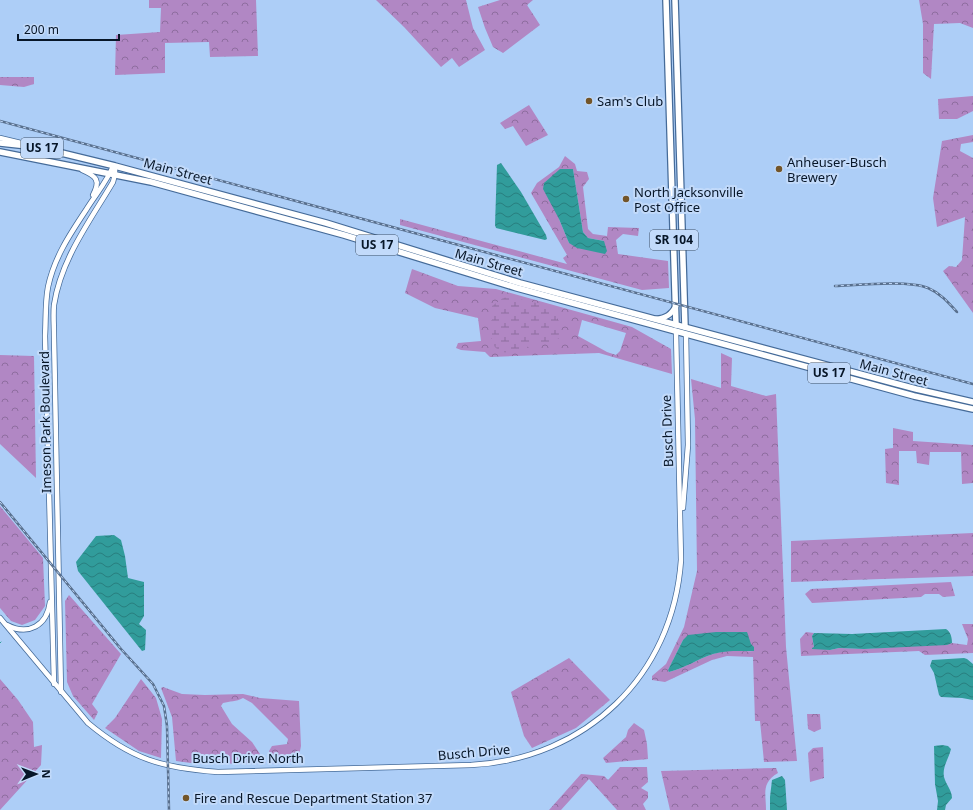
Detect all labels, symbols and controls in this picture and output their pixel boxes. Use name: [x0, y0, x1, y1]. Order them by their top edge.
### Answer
scale bar: [18, 16, 119, 42]
text: 200 m: [24, 21, 59, 38]
place label: Sam's Club: [597, 92, 663, 110]
marker: Sam's Club: [584, 96, 594, 106]
road number: US 17: [21, 138, 63, 158]
street label: Main Street: [142, 153, 215, 189]
place label: Anheuser-Busch Brewery: [787, 153, 887, 186]
marker: Anheuser-Busch Brewery: [774, 164, 784, 174]
place label: North Jacksonville Post Office: [634, 183, 743, 216]
marker: North Jacksonville Post Office: [621, 194, 631, 204]
road number: SR 104: [650, 230, 698, 250]
road number: US 17: [356, 235, 398, 255]
street label: Main Street: [453, 244, 525, 280]
street label: Imeson Park Boulevard: [35, 351, 55, 493]
street label: Main Street: [858, 354, 931, 390]
road number: US 17: [808, 363, 850, 383]
street label: Busch Drive: [657, 394, 677, 468]
street label: Busch Drive: [437, 740, 511, 764]
street label: Busch Drive North: [192, 749, 304, 767]
north arrow: [16, 754, 56, 794]
text: N: [39, 769, 54, 778]
place label: Fire and Rescue Department Station 37: [194, 789, 432, 807]
marker: Fire and Rescue Department Station 37: [181, 793, 191, 803]

